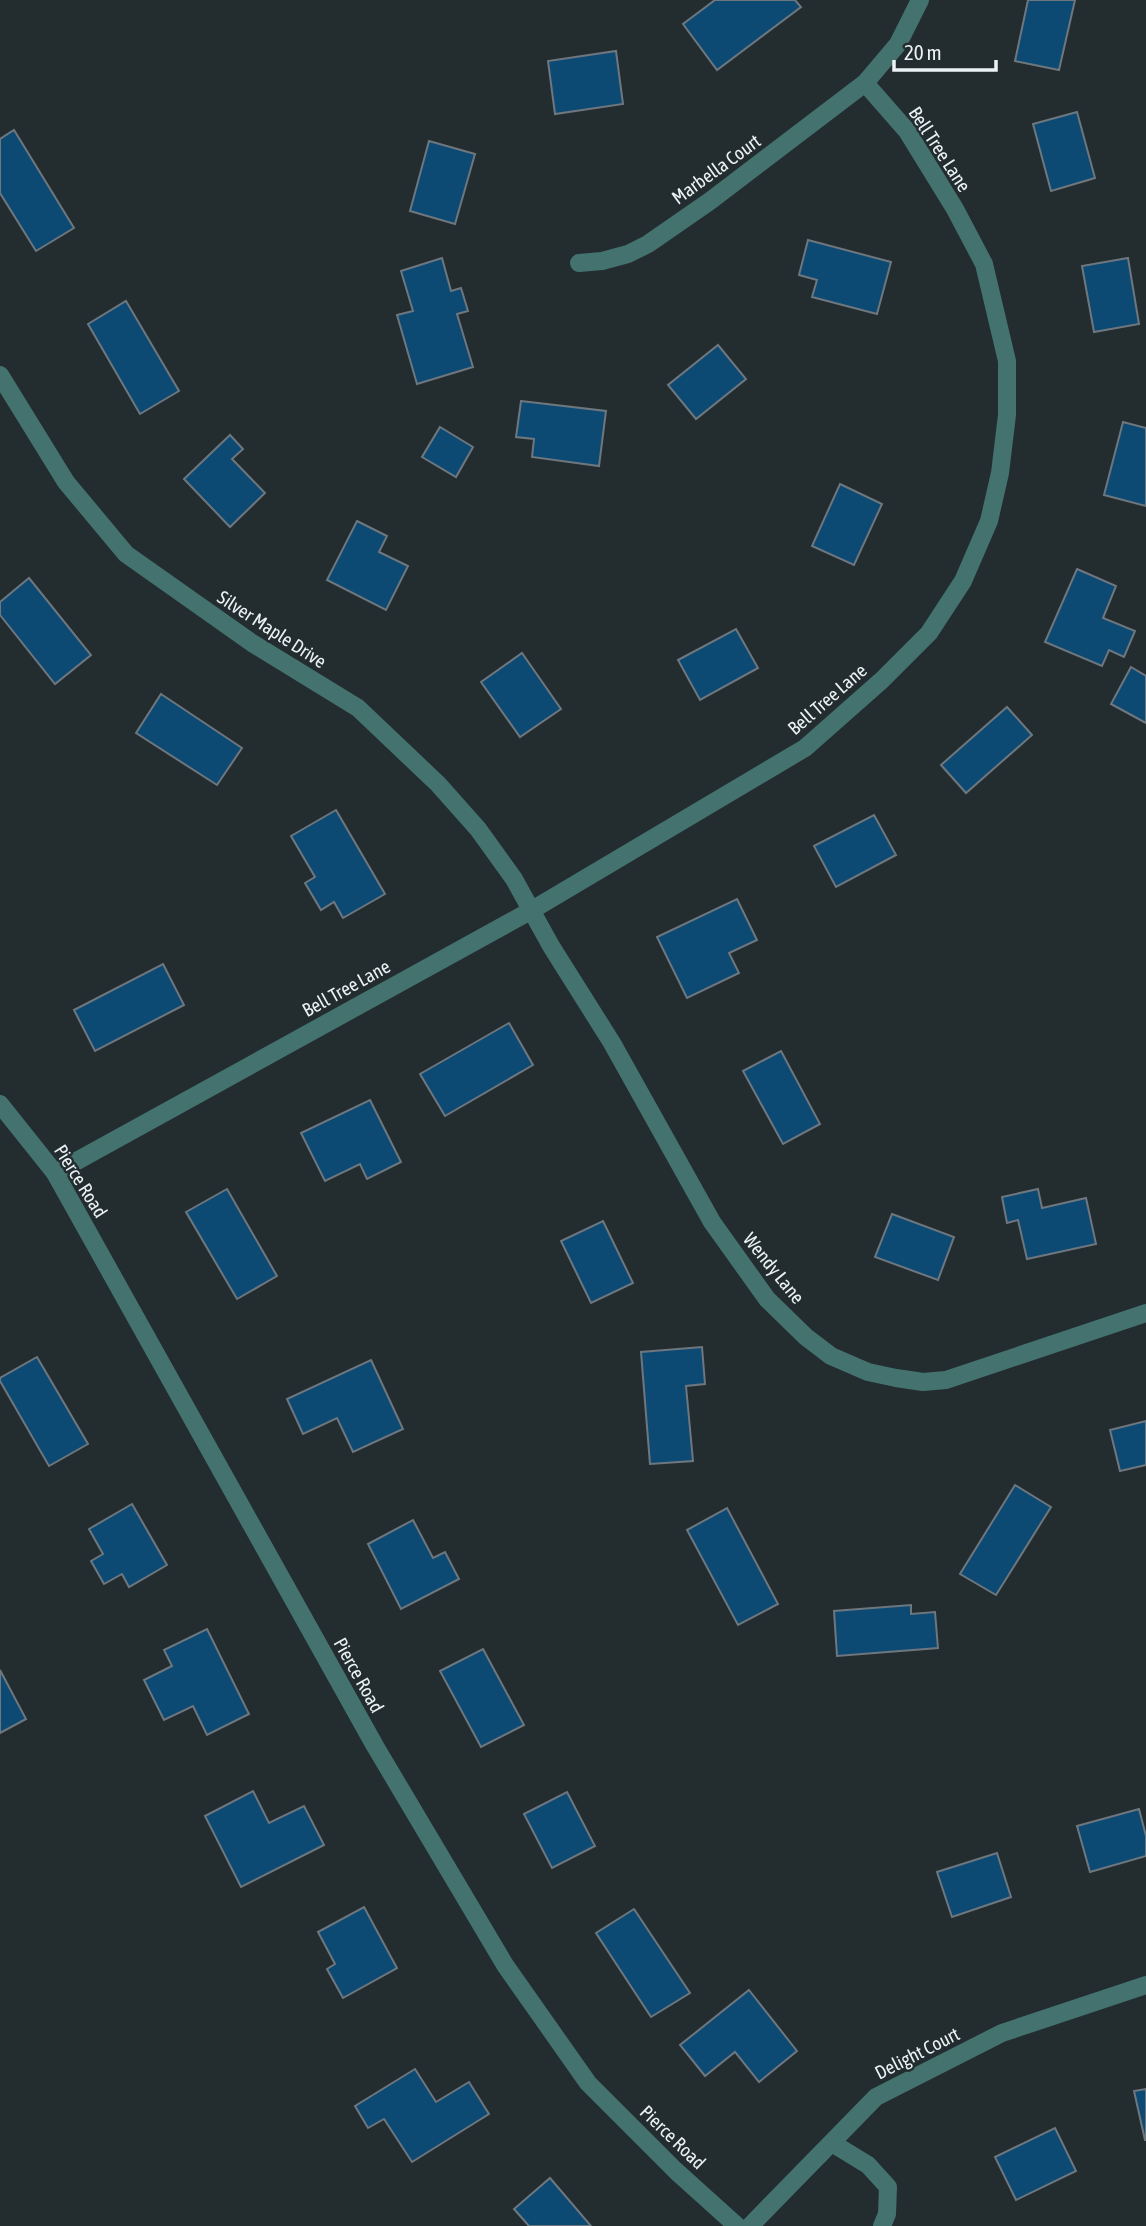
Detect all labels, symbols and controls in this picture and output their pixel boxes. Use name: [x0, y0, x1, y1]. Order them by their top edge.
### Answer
scale bar: [894, 28, 996, 72]
text: 20 m: [904, 40, 942, 64]
street label: Bell Tree Lane: [904, 102, 976, 196]
street label: Marbella Court: [668, 130, 764, 208]
street label: Silver Maple Drive: [214, 586, 330, 672]
street label: Bell Tree Lane: [783, 659, 871, 739]
street label: Bell Tree Lane: [298, 955, 394, 1021]
street label: Pierce Road: [50, 1140, 112, 1222]
street label: Wendy Lane: [739, 1228, 809, 1308]
street label: Pierce Road: [329, 1634, 389, 1716]
street label: Delight Court: [871, 2022, 963, 2084]
street label: Pierce Road: [636, 2101, 710, 2173]

